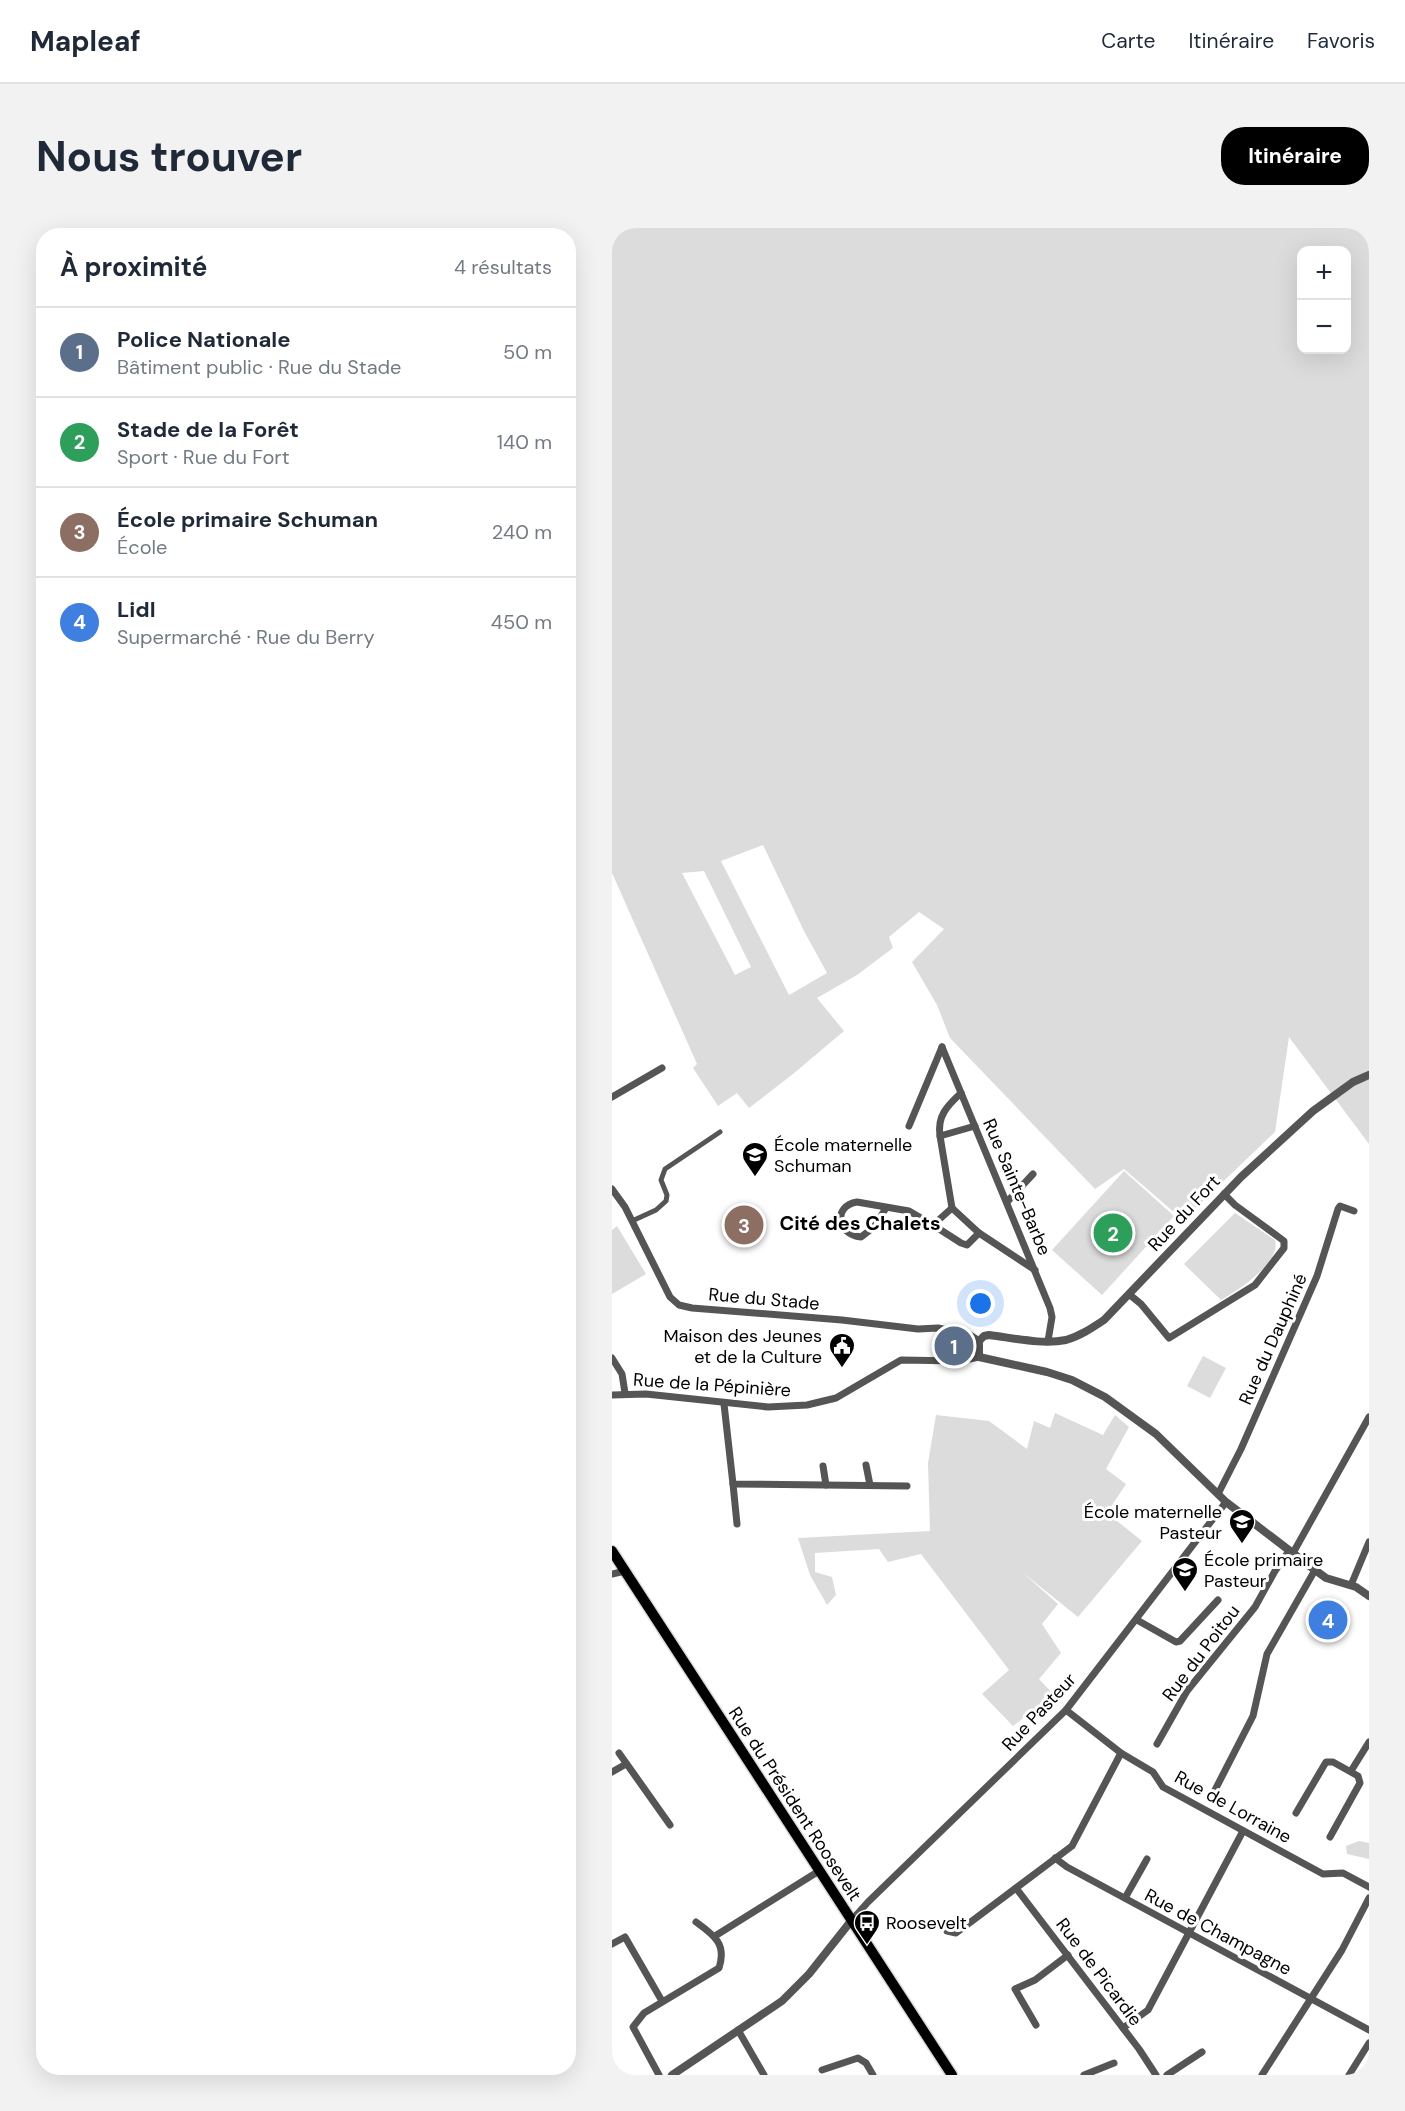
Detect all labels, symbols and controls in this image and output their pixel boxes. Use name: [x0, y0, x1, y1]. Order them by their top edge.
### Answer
text: Mapleaf: [30, 23, 141, 60]
text: Carte: [1101, 27, 1155, 55]
text: Itinéraire: [1188, 27, 1274, 55]
text: Favoris: [1307, 27, 1375, 55]
button: Itinéraire: [1221, 127, 1369, 185]
text: Nous trouver: [36, 129, 302, 184]
map controls: [1297, 246, 1351, 354]
button: +: [1297, 246, 1351, 300]
text: À proximité: [60, 250, 207, 284]
text: 4 résultats: [454, 254, 552, 280]
button: −: [1297, 300, 1351, 354]
text: Police Nationale: [117, 325, 290, 354]
text: 1: [76, 339, 83, 365]
text: 50 m: [503, 339, 552, 365]
text: Bâtiment public · Rue du Stade: [117, 354, 401, 380]
text: Stade de la Forêt: [117, 415, 299, 444]
text: 2: [74, 429, 85, 455]
text: 140 m: [497, 429, 552, 455]
text: Sport · Rue du Fort: [117, 444, 290, 470]
text: École primaire Schuman: [117, 505, 378, 534]
text: 3: [73, 519, 86, 545]
text: 240 m: [492, 519, 552, 545]
text: École: [117, 534, 167, 560]
text: Lidl: [117, 595, 156, 624]
text: 4: [73, 609, 86, 635]
text: 450 m: [491, 609, 552, 635]
text: Supermarché · Rue du Berry: [117, 624, 375, 650]
street label: Rue Sainte-Barbe: [977, 1115, 1057, 1259]
place label: École maternelle Schuman: [774, 1133, 912, 1178]
school or university icon: École maternelle Schuman: [740, 1140, 770, 1178]
street label: Rue du Fort: [1142, 1170, 1226, 1256]
pin: 3: [724, 1202, 764, 1248]
district label: Cité des Chalets: [779, 1210, 941, 1236]
pin: 2: [1094, 1210, 1132, 1256]
street label: Rue du Dauphiné: [1233, 1270, 1313, 1408]
street label: Rue du Stade: [708, 1282, 820, 1316]
your location: [966, 1289, 995, 1318]
place label: Maison des Jeunes et de la Culture: [663, 1324, 822, 1369]
pin: 1: [934, 1324, 974, 1368]
public building icon: Maison des Jeunes et de la Culture: [827, 1331, 857, 1369]
street label: Rue de la Pépinière: [632, 1368, 792, 1402]
place label: École maternelle Pasteur: [1084, 1500, 1222, 1545]
school or university icon: École maternelle Pasteur: [1227, 1507, 1257, 1545]
place label: École primaire Pasteur: [1204, 1548, 1323, 1593]
school or university icon: École primaire Pasteur: [1170, 1555, 1200, 1593]
pin: 4: [1308, 1598, 1348, 1642]
street label: Rue du Poitou: [1157, 1600, 1245, 1706]
street label: Rue Pasteur: [997, 1668, 1082, 1756]
street label: Rue du Président Roosevelt: [723, 1702, 867, 1906]
street label: Rue de Lorraine: [1170, 1765, 1296, 1849]
street label: Rue de Champagne: [1140, 1883, 1296, 1981]
bus stop icon: Roosevelt: [852, 1908, 882, 1946]
place label: Roosevelt: [886, 1911, 967, 1935]
street label: Rue de Picardie: [1051, 1913, 1147, 2031]

